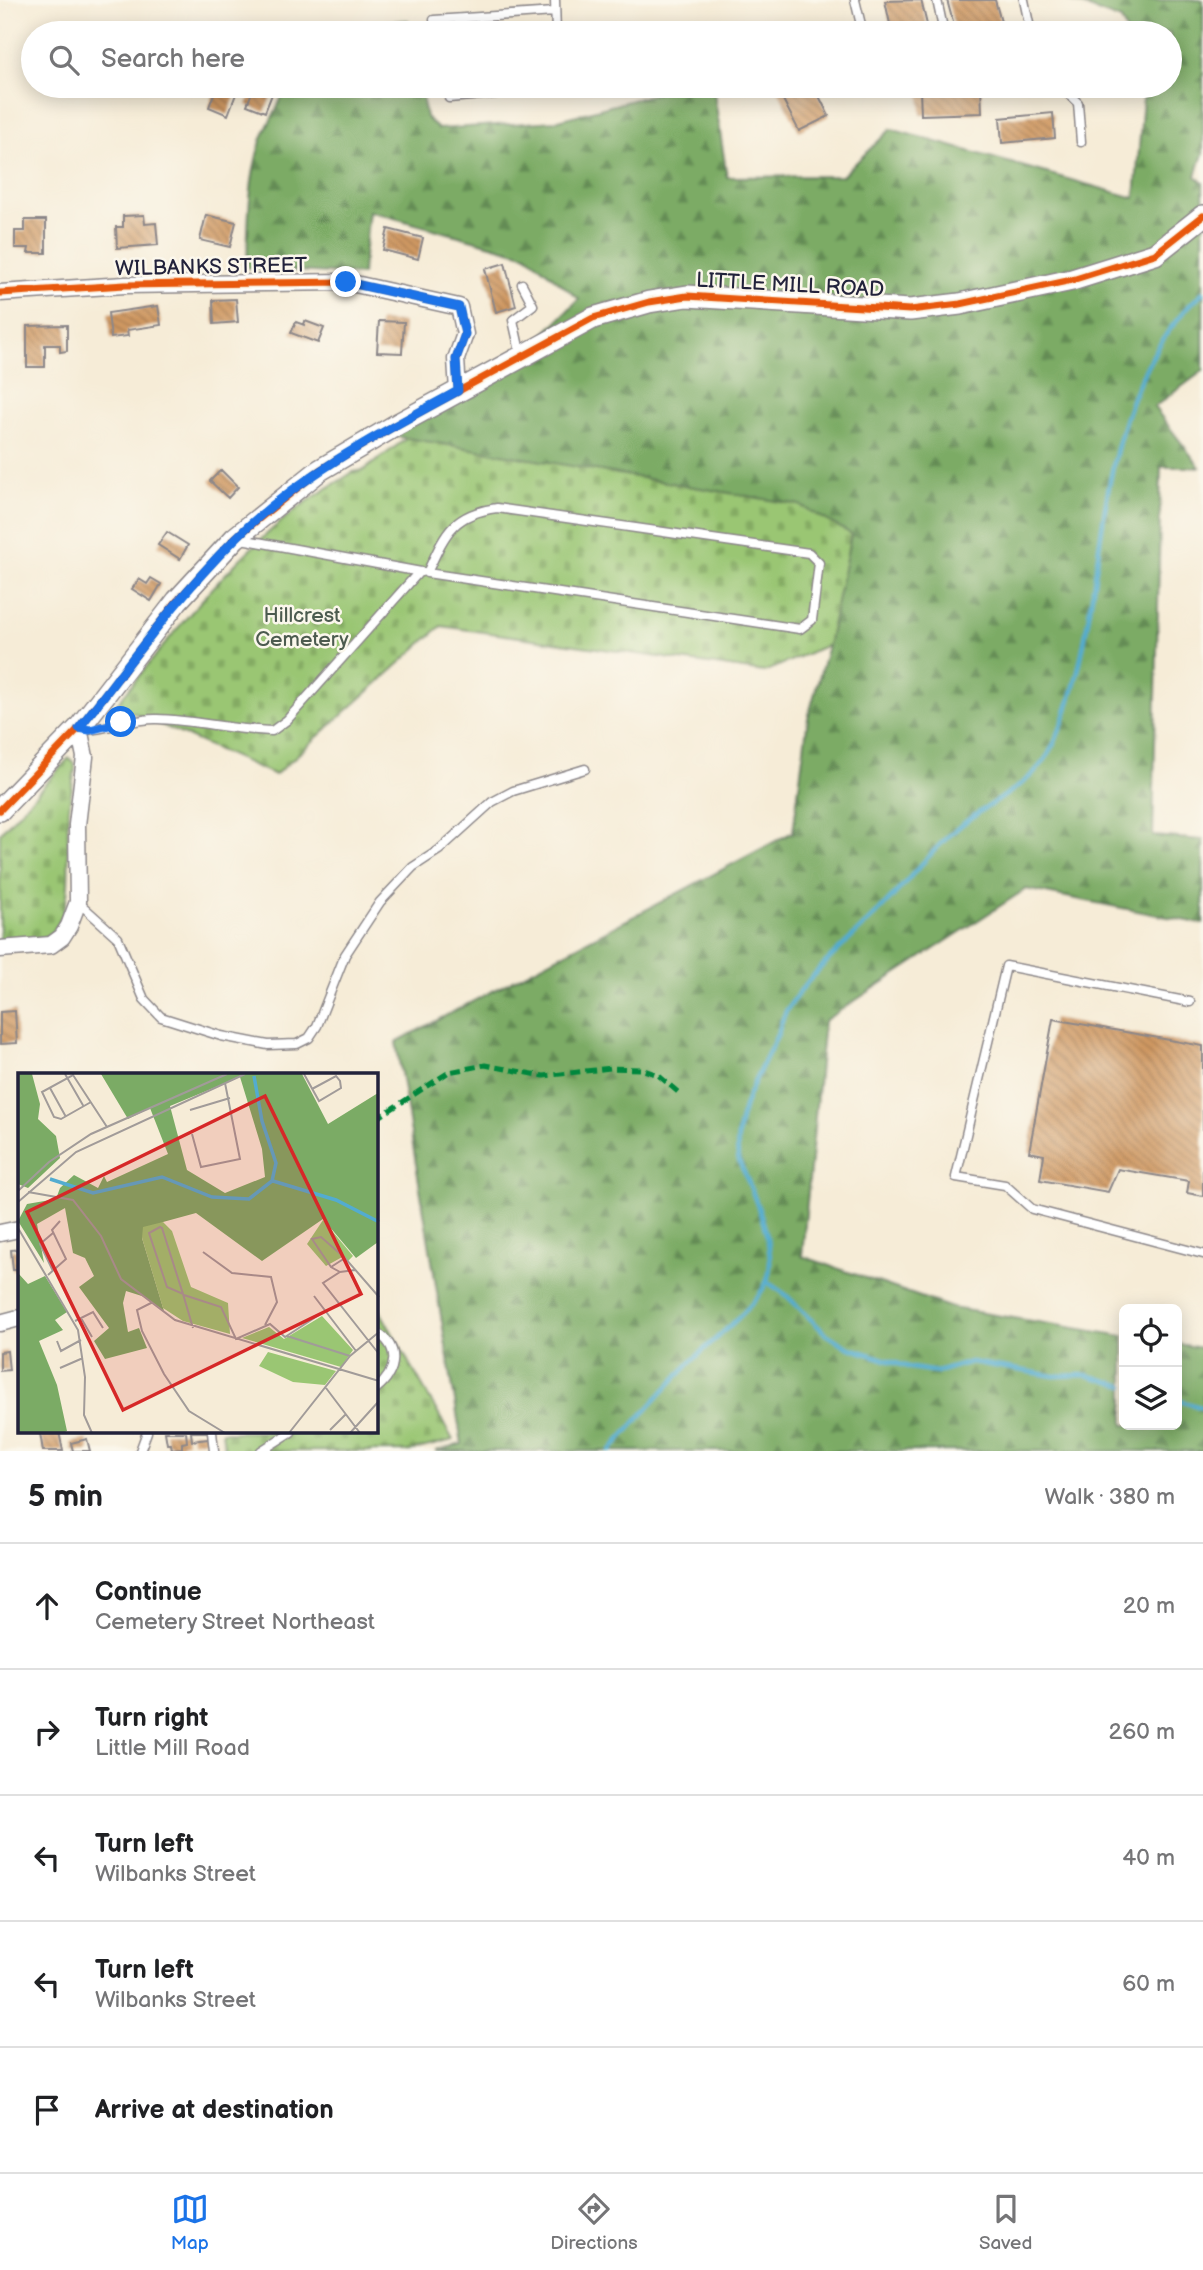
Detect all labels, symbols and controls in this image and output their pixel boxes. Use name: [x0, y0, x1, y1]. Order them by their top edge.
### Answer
search box: [21, 21, 1182, 98]
icon: search: [45, 41, 83, 79]
text: Search here: [101, 44, 245, 75]
street label: WILBANKS STREET: [115, 253, 308, 281]
route end: [330, 266, 361, 297]
street label: LITTLE MILL ROAD: [695, 268, 885, 302]
park label: Hillcrest Cemetery: [255, 603, 349, 652]
route start: [105, 706, 136, 737]
inset map: [18, 1073, 378, 1434]
map controls: [1119, 1304, 1182, 1430]
button: locate: [1119, 1304, 1182, 1367]
button: layers: [1119, 1367, 1182, 1430]
text: 5 min: [28, 1479, 103, 1515]
text: Walk · 380 m: [1045, 1483, 1175, 1511]
text: Continue: [95, 1577, 202, 1608]
icon: ahead: [28, 1587, 66, 1625]
text: 20 m: [1123, 1592, 1175, 1620]
text: Cemetery Street Northeast: [95, 1608, 375, 1636]
text: Turn right: [95, 1703, 208, 1734]
icon: right: [28, 1713, 66, 1751]
text: 260 m: [1109, 1718, 1175, 1746]
text: Little Mill Road: [95, 1734, 250, 1762]
text: Turn left: [95, 1829, 194, 1860]
icon: left: [28, 1839, 66, 1877]
text: 40 m: [1122, 1844, 1175, 1872]
text: Wilbanks Street: [95, 1860, 256, 1888]
text: Turn left: [95, 1955, 194, 1986]
icon: left: [28, 1965, 66, 2003]
text: 60 m: [1122, 1970, 1175, 1998]
text: Wilbanks Street: [95, 1986, 256, 2014]
icon: arrive: [28, 2091, 66, 2129]
text: Arrive at destination: [95, 2095, 334, 2126]
tab: Map: [171, 2190, 209, 2255]
tab: Directions: [550, 2190, 638, 2255]
tab: Saved: [979, 2190, 1032, 2255]

